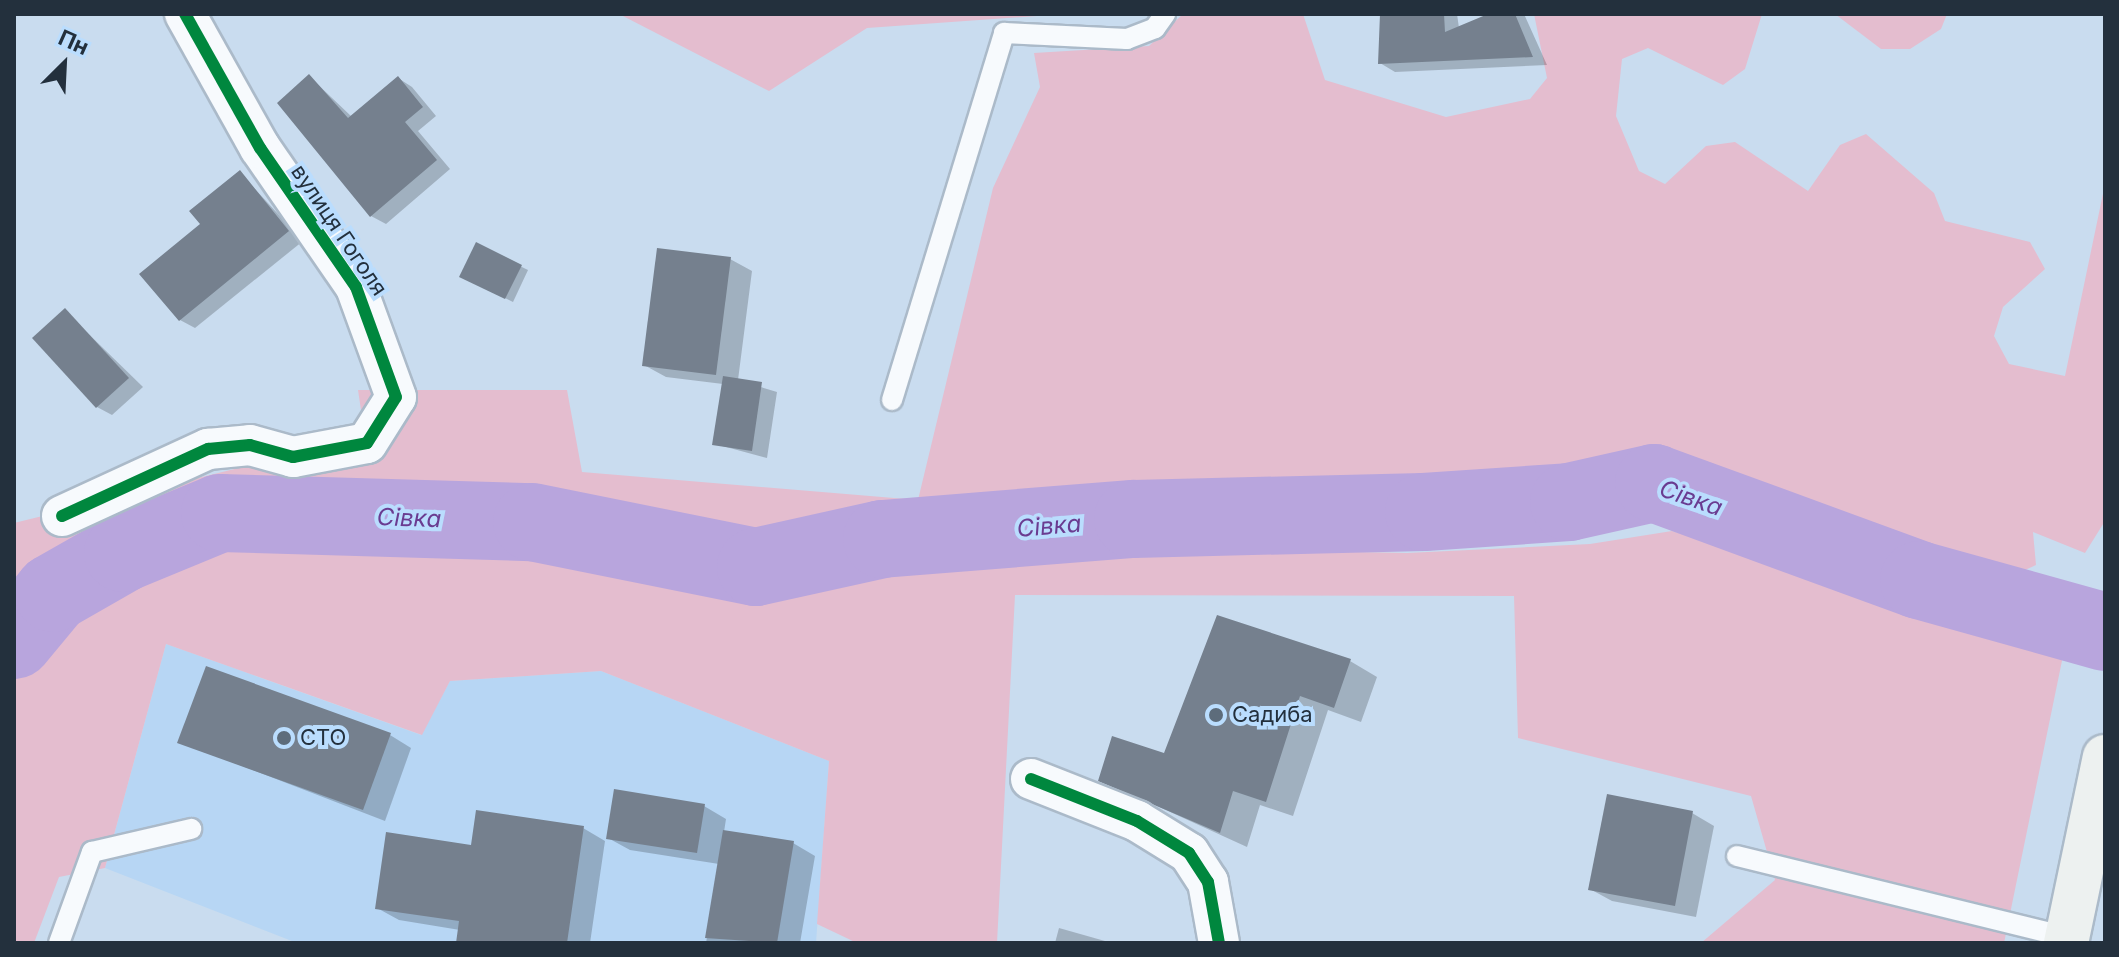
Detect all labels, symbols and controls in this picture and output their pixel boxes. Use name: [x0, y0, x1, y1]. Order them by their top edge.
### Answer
north arrow: [24, 24, 104, 104]
text: Пн: [55, 24, 93, 60]
street label: вулиця Гоголя: [285, 159, 393, 301]
water label: Сівка: [1656, 474, 1726, 522]
water label: Сівка: [376, 502, 442, 534]
water label: Сівка: [1016, 509, 1082, 543]
place label: Садиба: [1232, 702, 1313, 728]
marker: Садиба: [1207, 706, 1225, 724]
place label: СТО: [300, 725, 346, 751]
marker: СТО: [275, 729, 293, 747]

